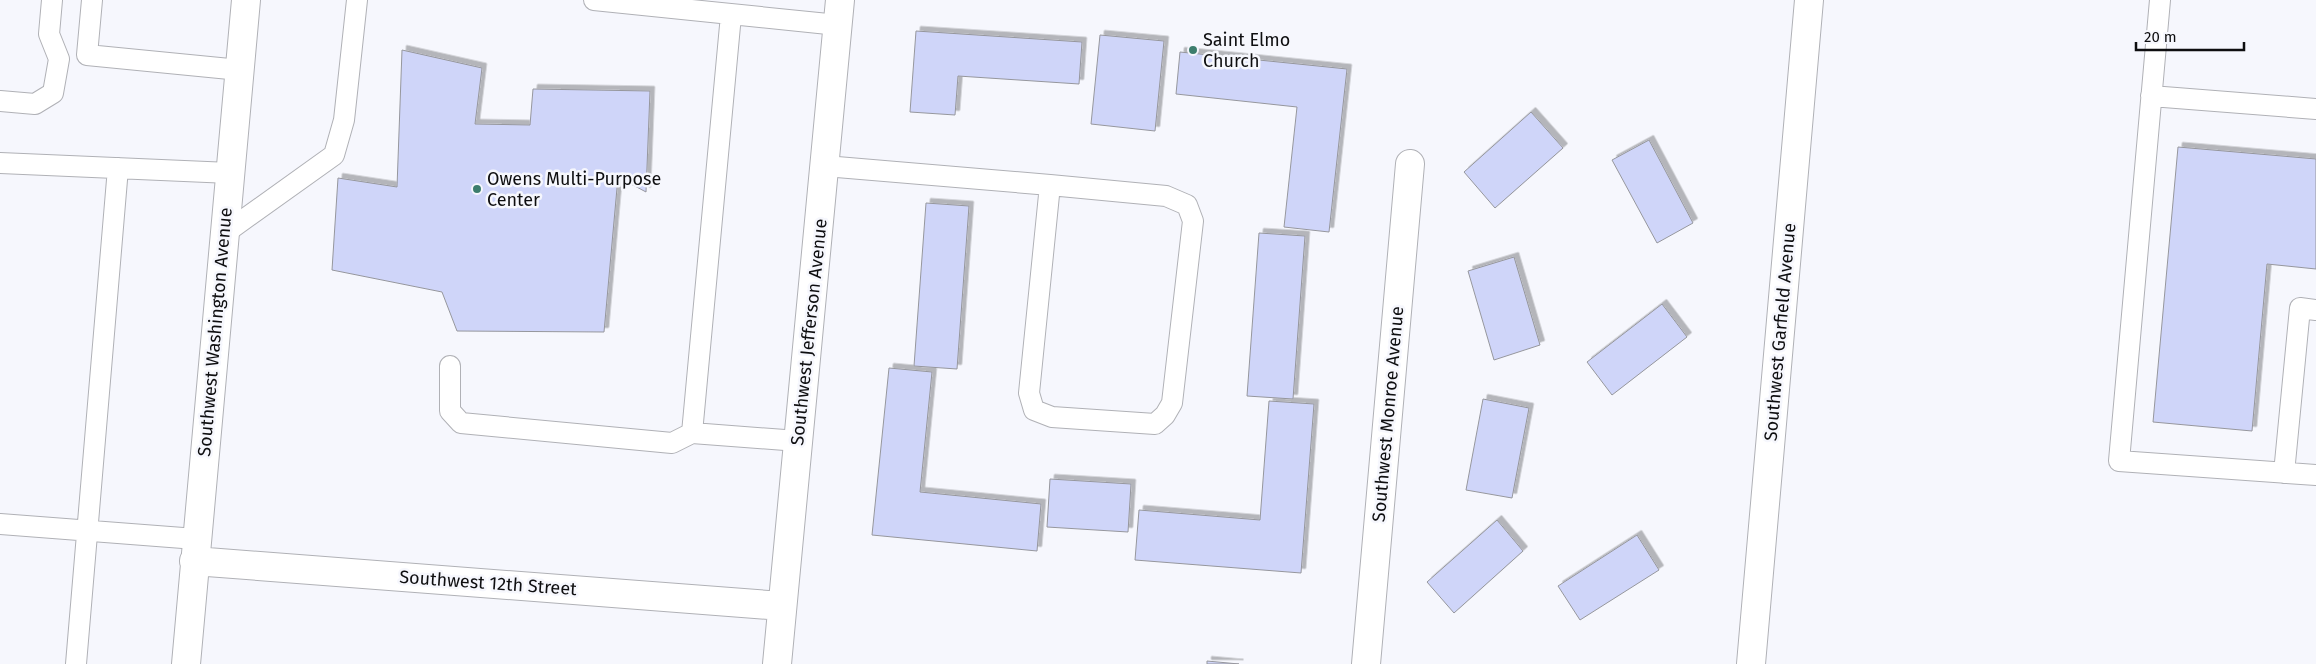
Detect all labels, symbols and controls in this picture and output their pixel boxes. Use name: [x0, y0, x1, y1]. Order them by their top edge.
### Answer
scale bar: [2136, 20, 2244, 52]
text: 20 m: [2144, 28, 2177, 46]
place label: Saint Elmo Church: [1203, 29, 1290, 72]
marker: Saint Elmo Church: [1187, 44, 1199, 56]
place label: Owens Multi-Purpose Center: [487, 168, 661, 211]
marker: Owens Multi-Purpose Center: [471, 183, 483, 195]
street label: Southwest Washington Avenue: [193, 207, 237, 457]
street label: Southwest Jefferson Avenue: [786, 218, 832, 446]
street label: Southwest Garfield Avenue: [1760, 222, 1800, 442]
street label: Southwest Monroe Avenue: [1368, 305, 1408, 523]
street label: Southwest 12th Street: [399, 566, 578, 600]

